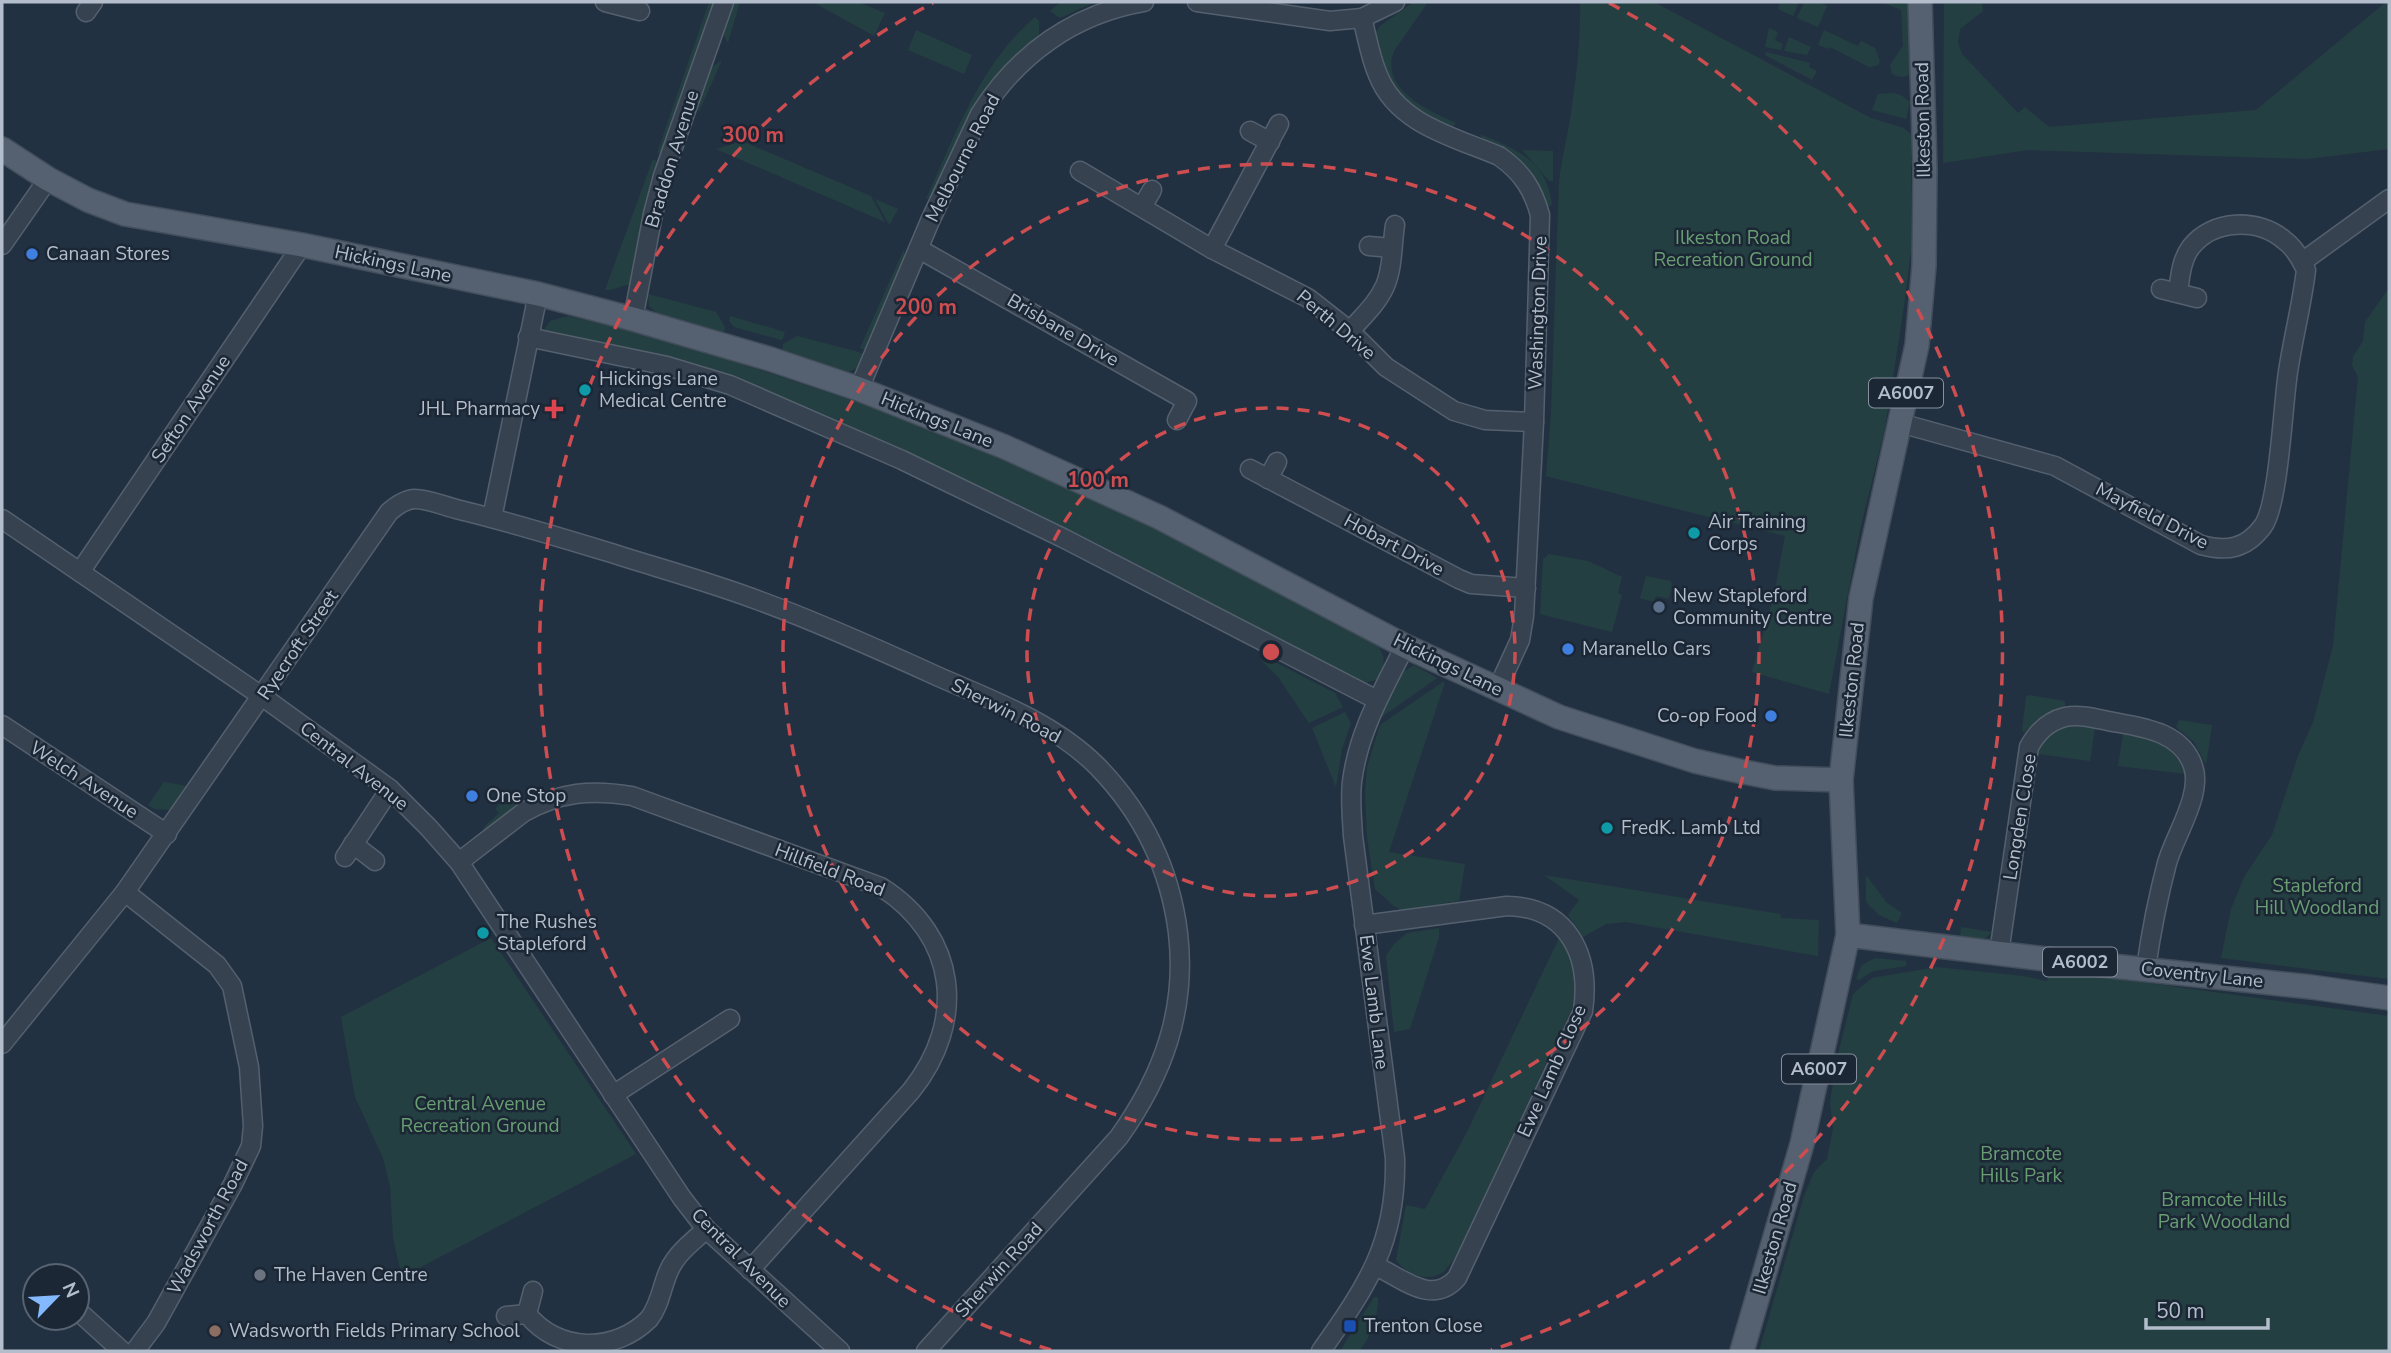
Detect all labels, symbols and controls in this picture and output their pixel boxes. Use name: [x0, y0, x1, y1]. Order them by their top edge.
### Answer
street label: Ilkeston Road: [1909, 62, 1937, 178]
street label: Braddon Avenue: [639, 87, 705, 231]
street label: Melbourne Road: [919, 89, 1007, 227]
text: 300 m: [722, 121, 784, 149]
park label: Ilkeston Road Recreation Ground: [1653, 225, 1813, 273]
street label: Washington Drive: [1522, 236, 1554, 390]
street label: Hickings Lane: [332, 239, 454, 289]
place label: Canaan Stores: [46, 241, 170, 267]
marker: Canaan Stores: [24, 246, 40, 262]
street label: Perth Drive: [1291, 284, 1381, 366]
street label: Brisbane Drive: [1002, 287, 1124, 373]
text: 200 m: [895, 293, 957, 321]
street label: Sefton Avenue: [145, 350, 237, 468]
place label: Hickings Lane Medical Centre: [599, 366, 727, 414]
road number: A6007: [1869, 379, 1943, 408]
marker: Hickings Lane Medical Centre: [577, 382, 593, 398]
street label: Hickings Lane: [877, 386, 997, 454]
place label: JHL Pharmacy: [419, 396, 540, 422]
marker: JHL Pharmacy: [546, 401, 562, 417]
text: 100 m: [1067, 466, 1129, 494]
street label: Mayfield Drive: [2091, 476, 2213, 556]
street label: Hobart Drive: [1339, 508, 1449, 582]
place label: Air Training Corps: [1708, 509, 1806, 557]
marker: Air Training Corps: [1686, 525, 1702, 541]
place label: New Stapleford Community Centre: [1673, 583, 1832, 631]
street label: Ryecroft Street: [252, 585, 345, 705]
marker: New Stapleford Community Centre: [1651, 599, 1667, 615]
street label: Ilkeston Road: [1833, 621, 1871, 739]
street label: Hickings Lane: [1389, 627, 1507, 703]
place label: Maranello Cars: [1582, 636, 1711, 662]
centre of rings: [1259, 640, 1283, 664]
marker: Maranello Cars: [1560, 641, 1576, 657]
street label: Sherwin Road: [947, 672, 1065, 750]
place label: Co-op Food: [1657, 703, 1757, 729]
marker: Co-op Food: [1763, 708, 1779, 724]
street label: Central Avenue: [294, 715, 414, 817]
street label: Welch Avenue: [25, 735, 143, 825]
street label: Longden Close: [1997, 752, 2043, 882]
place label: One Stop: [486, 783, 566, 809]
marker: One Stop: [464, 788, 480, 804]
place label: FredK. Lamb Ltd: [1621, 815, 1761, 841]
marker: FredK. Lamb Ltd: [1599, 820, 1615, 836]
street label: Hillfield Road: [771, 837, 889, 903]
park label: Stapleford Hill Woodland: [2255, 873, 2379, 921]
place label: The Rushes Stapleford: [497, 909, 597, 957]
marker: The Rushes Stapleford: [475, 925, 491, 941]
street label: Ewe Lamb Lane: [1353, 933, 1395, 1071]
road number: A6002: [2043, 947, 2117, 976]
street label: Coventry Lane: [2139, 956, 2265, 994]
street label: Ewe Lamb Close: [1511, 1001, 1593, 1141]
road number: A6007: [1782, 1054, 1856, 1084]
park label: Central Avenue Recreation Ground: [400, 1091, 560, 1139]
park label: Bramcote Hills Park: [1980, 1141, 2062, 1189]
street label: Wadsworth Road: [161, 1155, 255, 1299]
street label: Ilkeston Road: [1747, 1179, 1803, 1297]
park label: Bramcote Hills Park Woodland: [2158, 1187, 2290, 1235]
street label: Central Avenue: [685, 1202, 797, 1314]
street label: Sherwin Road: [949, 1217, 1049, 1323]
north arrow: [21, 1262, 91, 1332]
place label: The Haven Centre: [274, 1262, 428, 1288]
marker: The Haven Centre: [252, 1267, 268, 1283]
text: N: [56, 1278, 85, 1302]
scale bar: [2146, 1286, 2268, 1330]
text: 50 m: [2156, 1297, 2205, 1325]
place label: Trenton Close: [1364, 1313, 1483, 1339]
place label: Wadsworth Fields Primary School: [229, 1318, 520, 1344]
marker: Trenton Close: [1342, 1318, 1358, 1334]
marker: Wadsworth Fields Primary School: [207, 1323, 223, 1339]

